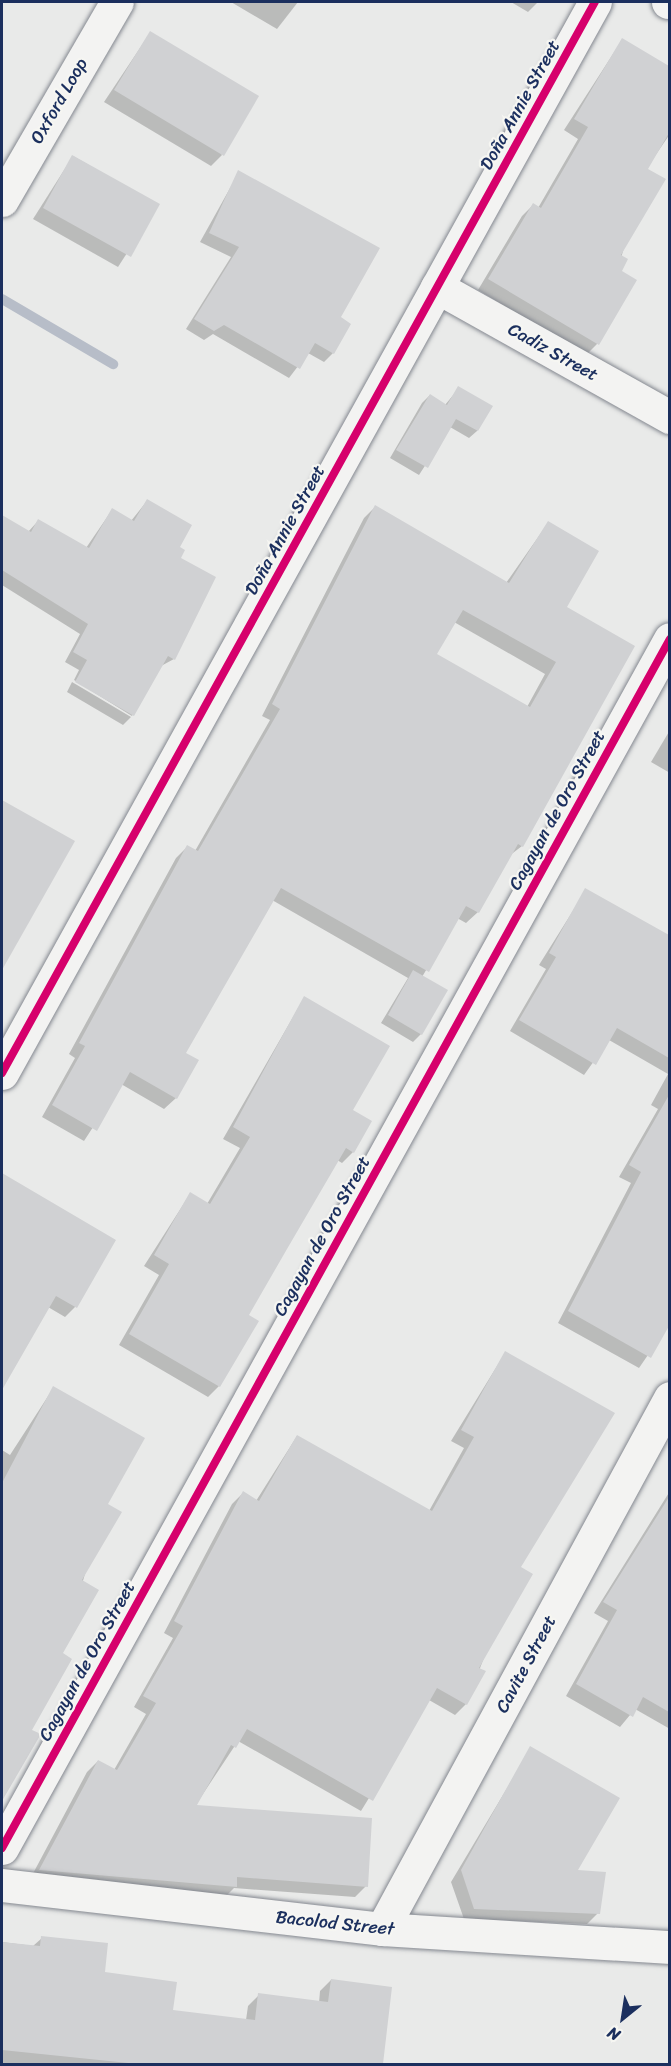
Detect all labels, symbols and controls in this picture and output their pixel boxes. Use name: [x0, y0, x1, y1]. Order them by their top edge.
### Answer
street label: Doña Annie Street: [475, 36, 565, 174]
street label: Oxford Loop: [26, 54, 92, 148]
street label: Cadiz Street: [504, 318, 602, 386]
street label: Doña Annie Street: [240, 461, 330, 599]
street label: Cagayan de Oro Street: [504, 726, 610, 894]
street label: Cagayan de Oro Street: [269, 1152, 375, 1320]
street label: Cagayan de Oro Street: [34, 1577, 140, 1745]
street label: Cavite Street: [491, 1612, 561, 1716]
street label: Bacolod Street: [275, 1906, 395, 1940]
north arrow: [593, 1988, 653, 2048]
text: N: [602, 2019, 626, 2049]

